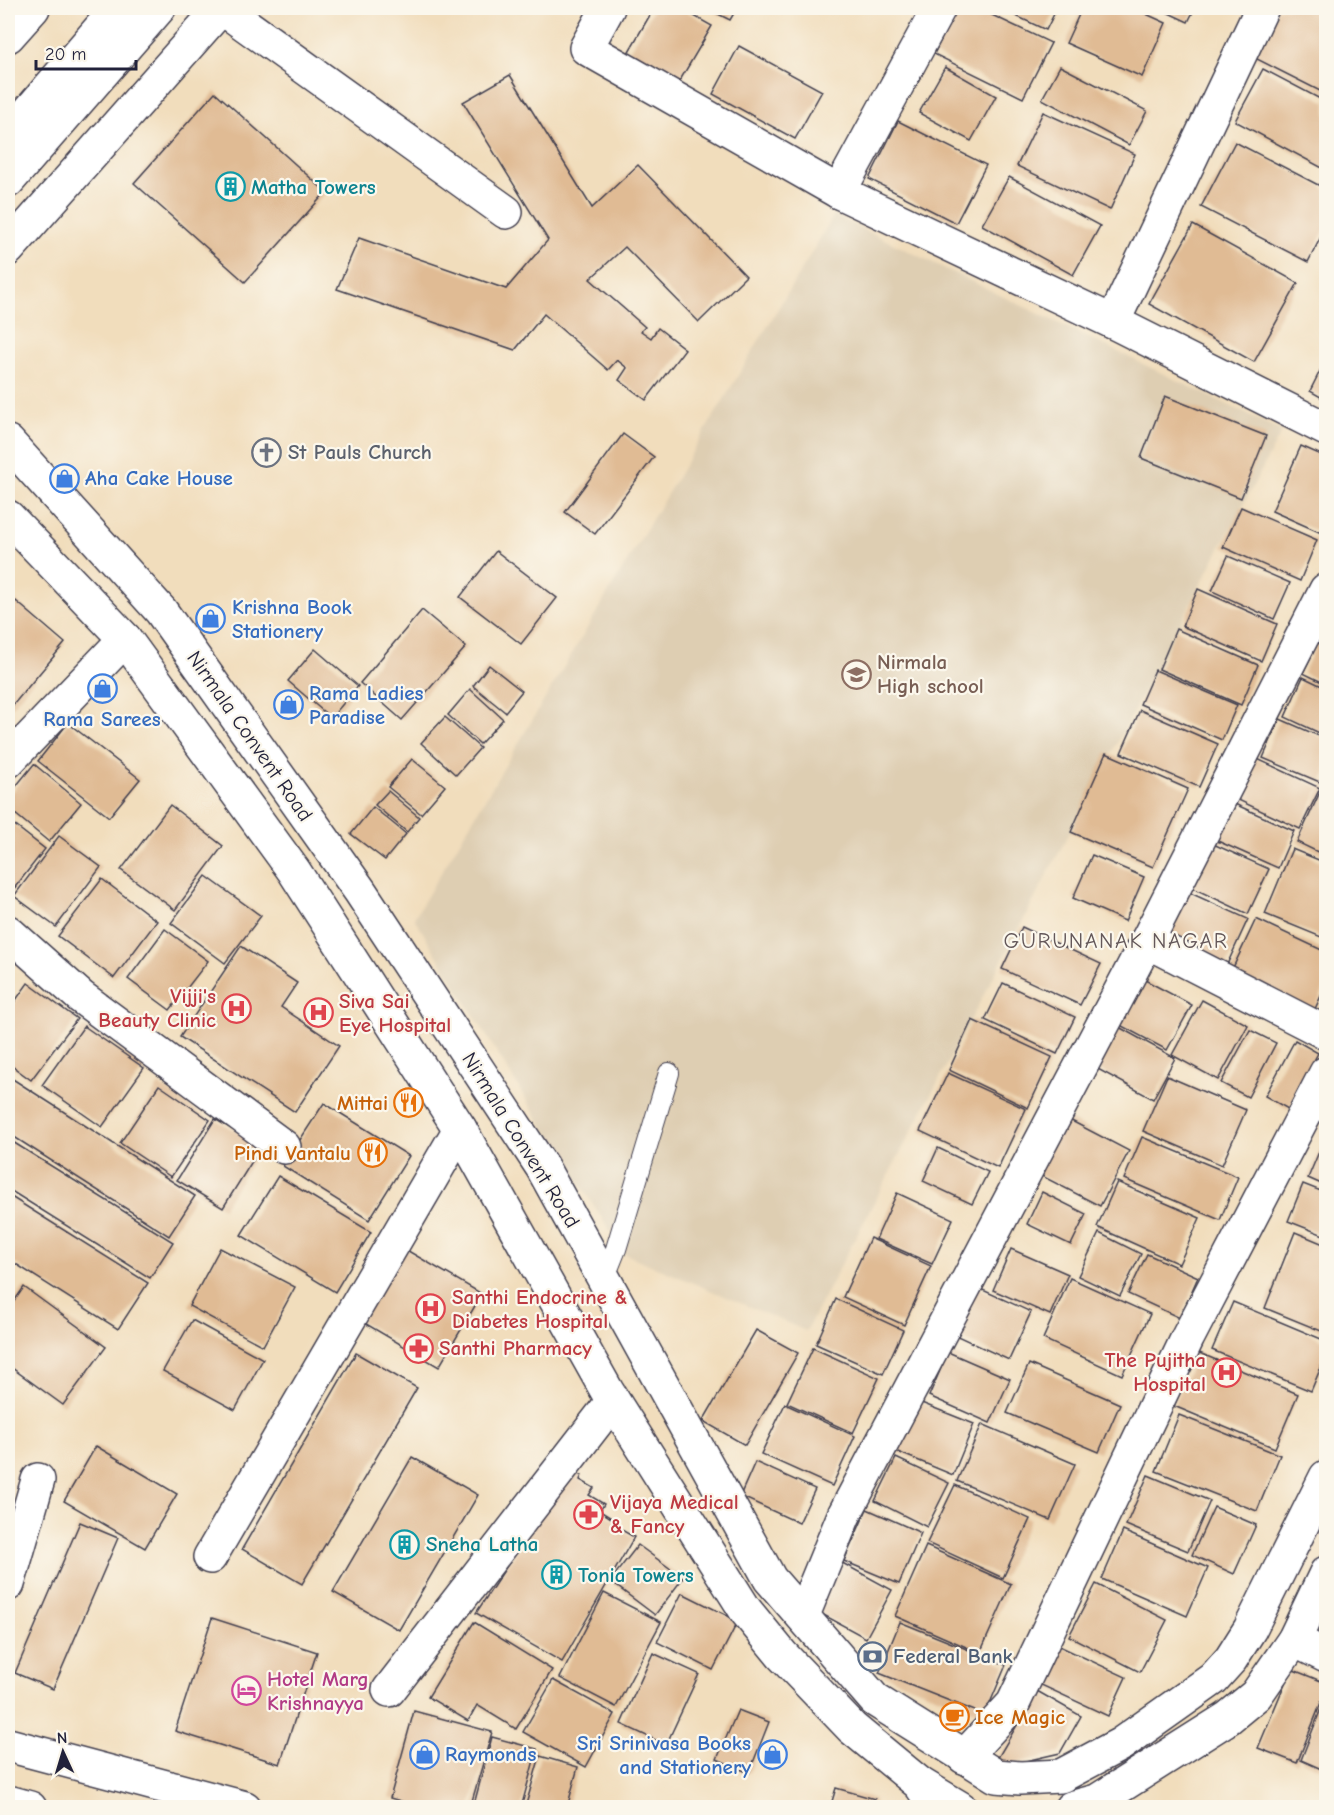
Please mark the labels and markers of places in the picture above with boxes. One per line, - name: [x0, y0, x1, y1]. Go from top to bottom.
- building icon: Matha Towers: [214, 171, 246, 203]
- place label: Matha Towers: [251, 175, 376, 199]
- church icon: St Pauls Church: [251, 436, 283, 468]
- place label: St Pauls Church: [288, 440, 432, 464]
- shop icon: Aha Cake House: [48, 462, 80, 494]
- place label: Aha Cake House: [85, 466, 233, 490]
- place label: Krishna Book Stationery: [232, 595, 352, 643]
- shop icon: Krishna Book Stationery: [195, 603, 227, 635]
- place label: Nirmala High school: [877, 650, 984, 698]
- school or university icon: Nirmala High school: [840, 658, 872, 690]
- shop icon: Rama Sarees: [86, 672, 118, 704]
- place label: Rama Ladies Paradise: [309, 681, 424, 729]
- shop icon: Rama Ladies Paradise: [272, 689, 304, 721]
- place label: Rama Sarees: [43, 707, 161, 731]
- place label: Vijji's Beauty Clinic: [98, 984, 216, 1032]
- place label: Siva Sai Eye Hospital: [339, 989, 451, 1037]
- hospital icon: Vijji's Beauty Clinic: [221, 992, 253, 1024]
- hospital icon: Siva Sai Eye Hospital: [302, 997, 334, 1029]
- restaurant icon: Mittai: [393, 1087, 425, 1119]
- place label: Mittai: [337, 1091, 388, 1115]
- restaurant icon: Pindi Vantalu: [356, 1137, 388, 1169]
- place label: Pindi Vantalu: [234, 1141, 351, 1165]
- place label: Santhi Endocrine & Diabetes Hospital: [452, 1285, 628, 1333]
- hospital icon: Santhi Endocrine & Diabetes Hospital: [415, 1293, 447, 1325]
- pharmacy icon: Santhi Pharmacy: [402, 1332, 434, 1364]
- place label: Santhi Pharmacy: [439, 1336, 592, 1360]
- place label: The Pujitha Hospital: [1104, 1348, 1206, 1396]
- hospital icon: The Pujitha Hospital: [1211, 1356, 1243, 1388]
- place label: Vijaya Medical & Fancy: [610, 1490, 739, 1538]
- pharmacy icon: Vijaya Medical & Fancy: [573, 1498, 605, 1530]
- building icon: Sneha Latha: [389, 1528, 421, 1560]
- place label: Sneha Latha: [426, 1532, 539, 1556]
- building icon: Tonia Towers: [541, 1559, 573, 1591]
- place label: Tonia Towers: [578, 1563, 694, 1587]
- bank icon: Federal Bank: [856, 1640, 888, 1672]
- place label: Federal Bank: [893, 1644, 1014, 1668]
- place label: Hotel Marg Krishnayya: [267, 1667, 369, 1715]
- hotel icon: Hotel Marg Krishnayya: [230, 1675, 262, 1707]
- cafe icon: Ice Magic: [938, 1701, 970, 1733]
- place label: Ice Magic: [975, 1705, 1065, 1729]
- place label: Sri Srinivasa Books and Stationery: [577, 1731, 751, 1779]
- shop icon: Raymonds: [408, 1738, 440, 1770]
- shop icon: Sri Srinivasa Books and Stationery: [756, 1739, 788, 1771]
- place label: Raymonds: [445, 1742, 536, 1766]

